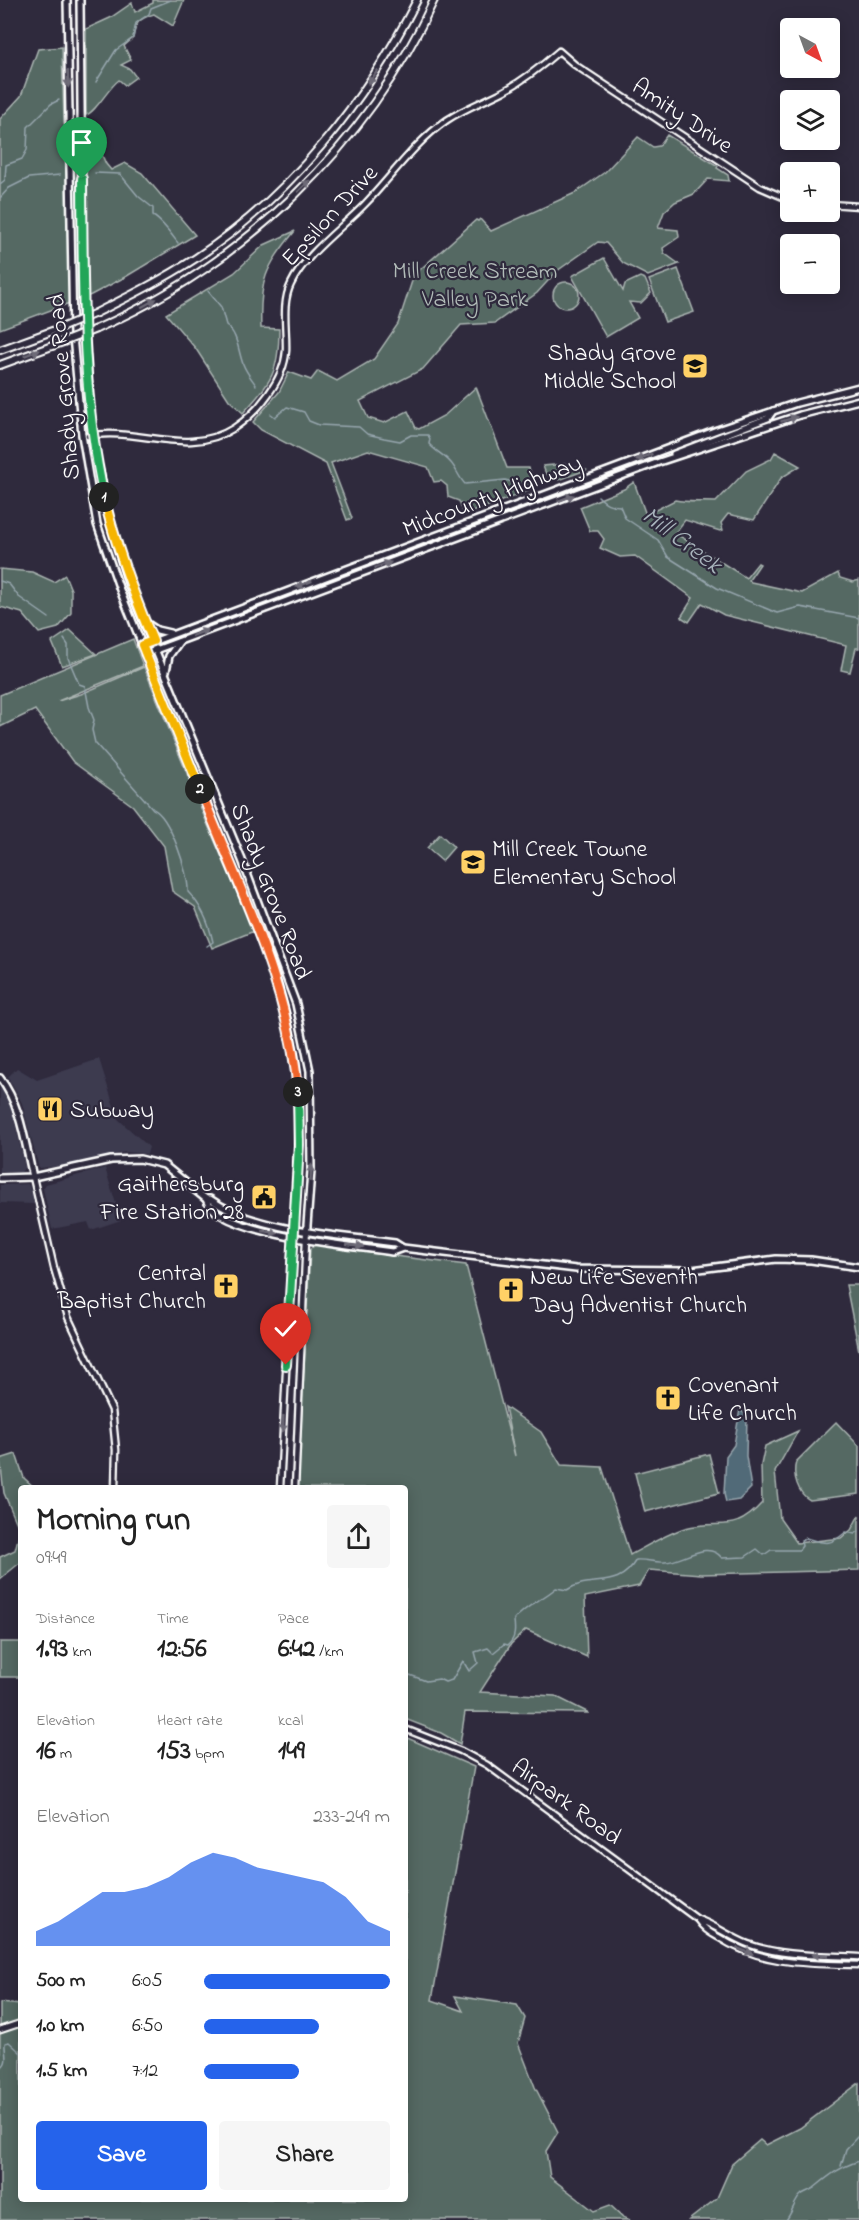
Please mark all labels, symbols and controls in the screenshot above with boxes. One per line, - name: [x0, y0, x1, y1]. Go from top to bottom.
- north arrow: [780, 18, 840, 78]
- map controls: [780, 18, 840, 294]
- one-way arrow: [63, 69, 73, 88]
- one-way arrow: [368, 69, 379, 85]
- street label: Amity Drive: [623, 70, 739, 165]
- button: layers: [780, 90, 840, 150]
- pin: [56, 117, 107, 179]
- icon: arrive: [65, 126, 98, 159]
- street label: Epsilon Drive: [274, 158, 388, 276]
- button: +: [780, 162, 840, 222]
- one-way arrow: [297, 179, 312, 193]
- button: −: [780, 234, 840, 294]
- park label: Mill Creek Stream Valley Park: [393, 255, 557, 319]
- street label: Shady Grove Road: [40, 292, 92, 481]
- one-way arrow: [141, 298, 158, 308]
- place label: Shady Grove Middle School: [544, 337, 676, 400]
- one-way arrow: [23, 348, 41, 358]
- school or university icon: Shady Grove Middle School: [680, 351, 710, 381]
- one-way arrow: [780, 414, 798, 423]
- street label: Midcounty Highway: [398, 447, 588, 549]
- one-way arrow: [635, 453, 653, 463]
- pin: 1: [89, 482, 119, 512]
- text: 1: [101, 485, 107, 509]
- one-way arrow: [557, 492, 575, 502]
- water label: Mill Creek: [633, 498, 731, 585]
- one-way arrow: [374, 560, 392, 570]
- one-way arrow: [294, 579, 312, 589]
- one-way arrow: [191, 628, 209, 638]
- pin: 2: [185, 774, 215, 804]
- text: 2: [196, 777, 204, 801]
- street label: Shady Grove Road: [219, 799, 320, 986]
- place label: Mill Creek Towne Elementary School: [492, 833, 676, 897]
- school or university icon: Mill Creek Towne Elementary School: [458, 847, 488, 877]
- pin: 3: [283, 1077, 313, 1107]
- text: 3: [295, 1080, 301, 1104]
- restaurant icon: Subway: [35, 1094, 65, 1124]
- place label: Subway: [70, 1094, 154, 1130]
- one-way arrow: [307, 1163, 316, 1182]
- place label: Gaithersburg Fire Station 28: [99, 1168, 244, 1231]
- public building icon: Gaithersburg Fire Station 28: [249, 1182, 279, 1212]
- one-way arrow: [260, 1228, 279, 1237]
- one-way arrow: [346, 1242, 365, 1251]
- place label: Central Baptist Church: [56, 1257, 206, 1320]
- place label: New Life Seventh Day Adventist Church: [529, 1261, 747, 1325]
- church icon: Central Baptist Church: [211, 1271, 241, 1301]
- church icon: New Life Seventh Day Adventist Church: [496, 1275, 526, 1305]
- pin: [260, 1303, 311, 1365]
- icon: check: [269, 1312, 302, 1345]
- place label: Covenant Life Church: [688, 1369, 797, 1432]
- church icon: Covenant Life Church: [653, 1383, 683, 1413]
- one-way arrow: [279, 1414, 288, 1433]
- text: Morning run: [36, 1497, 190, 1545]
- button: share: [327, 1505, 390, 1568]
- text: 09:49: [36, 1544, 67, 1573]
- text: Distance: [36, 1607, 95, 1631]
- text: Time: [157, 1607, 189, 1631]
- text: Pace: [278, 1607, 309, 1631]
- text: 1.93: [36, 1631, 68, 1669]
- text: 12:56: [157, 1631, 207, 1669]
- text: 6:42: [278, 1631, 315, 1669]
- text: km: [68, 1640, 92, 1664]
- text: /km: [315, 1640, 344, 1664]
- text: Elevation: [36, 1709, 95, 1733]
- text: Heart rate: [157, 1709, 223, 1733]
- text: kcal: [278, 1709, 303, 1733]
- text: 16: [36, 1733, 56, 1771]
- text: 153: [157, 1733, 191, 1771]
- text: 149: [278, 1733, 305, 1771]
- text: m: [56, 1742, 72, 1766]
- text: bpm: [191, 1742, 224, 1766]
- street label: Airpark Road: [503, 1751, 628, 1855]
- text: Elevation: [36, 1803, 110, 1832]
- text: 233–249 m: [313, 1803, 390, 1832]
- one-way arrow: [736, 1946, 754, 1956]
- one-way arrow: [811, 1950, 830, 1960]
- text: 500 m: [36, 1967, 85, 1996]
- text: 6:05: [132, 1967, 163, 1996]
- text: 1.0 km: [36, 2012, 84, 2041]
- text: 6:50: [132, 2012, 163, 2041]
- text: 1.5 km: [36, 2057, 87, 2086]
- text: 7:12: [132, 2057, 158, 2086]
- button: Save: [36, 2121, 207, 2190]
- button: Share: [219, 2121, 390, 2190]

